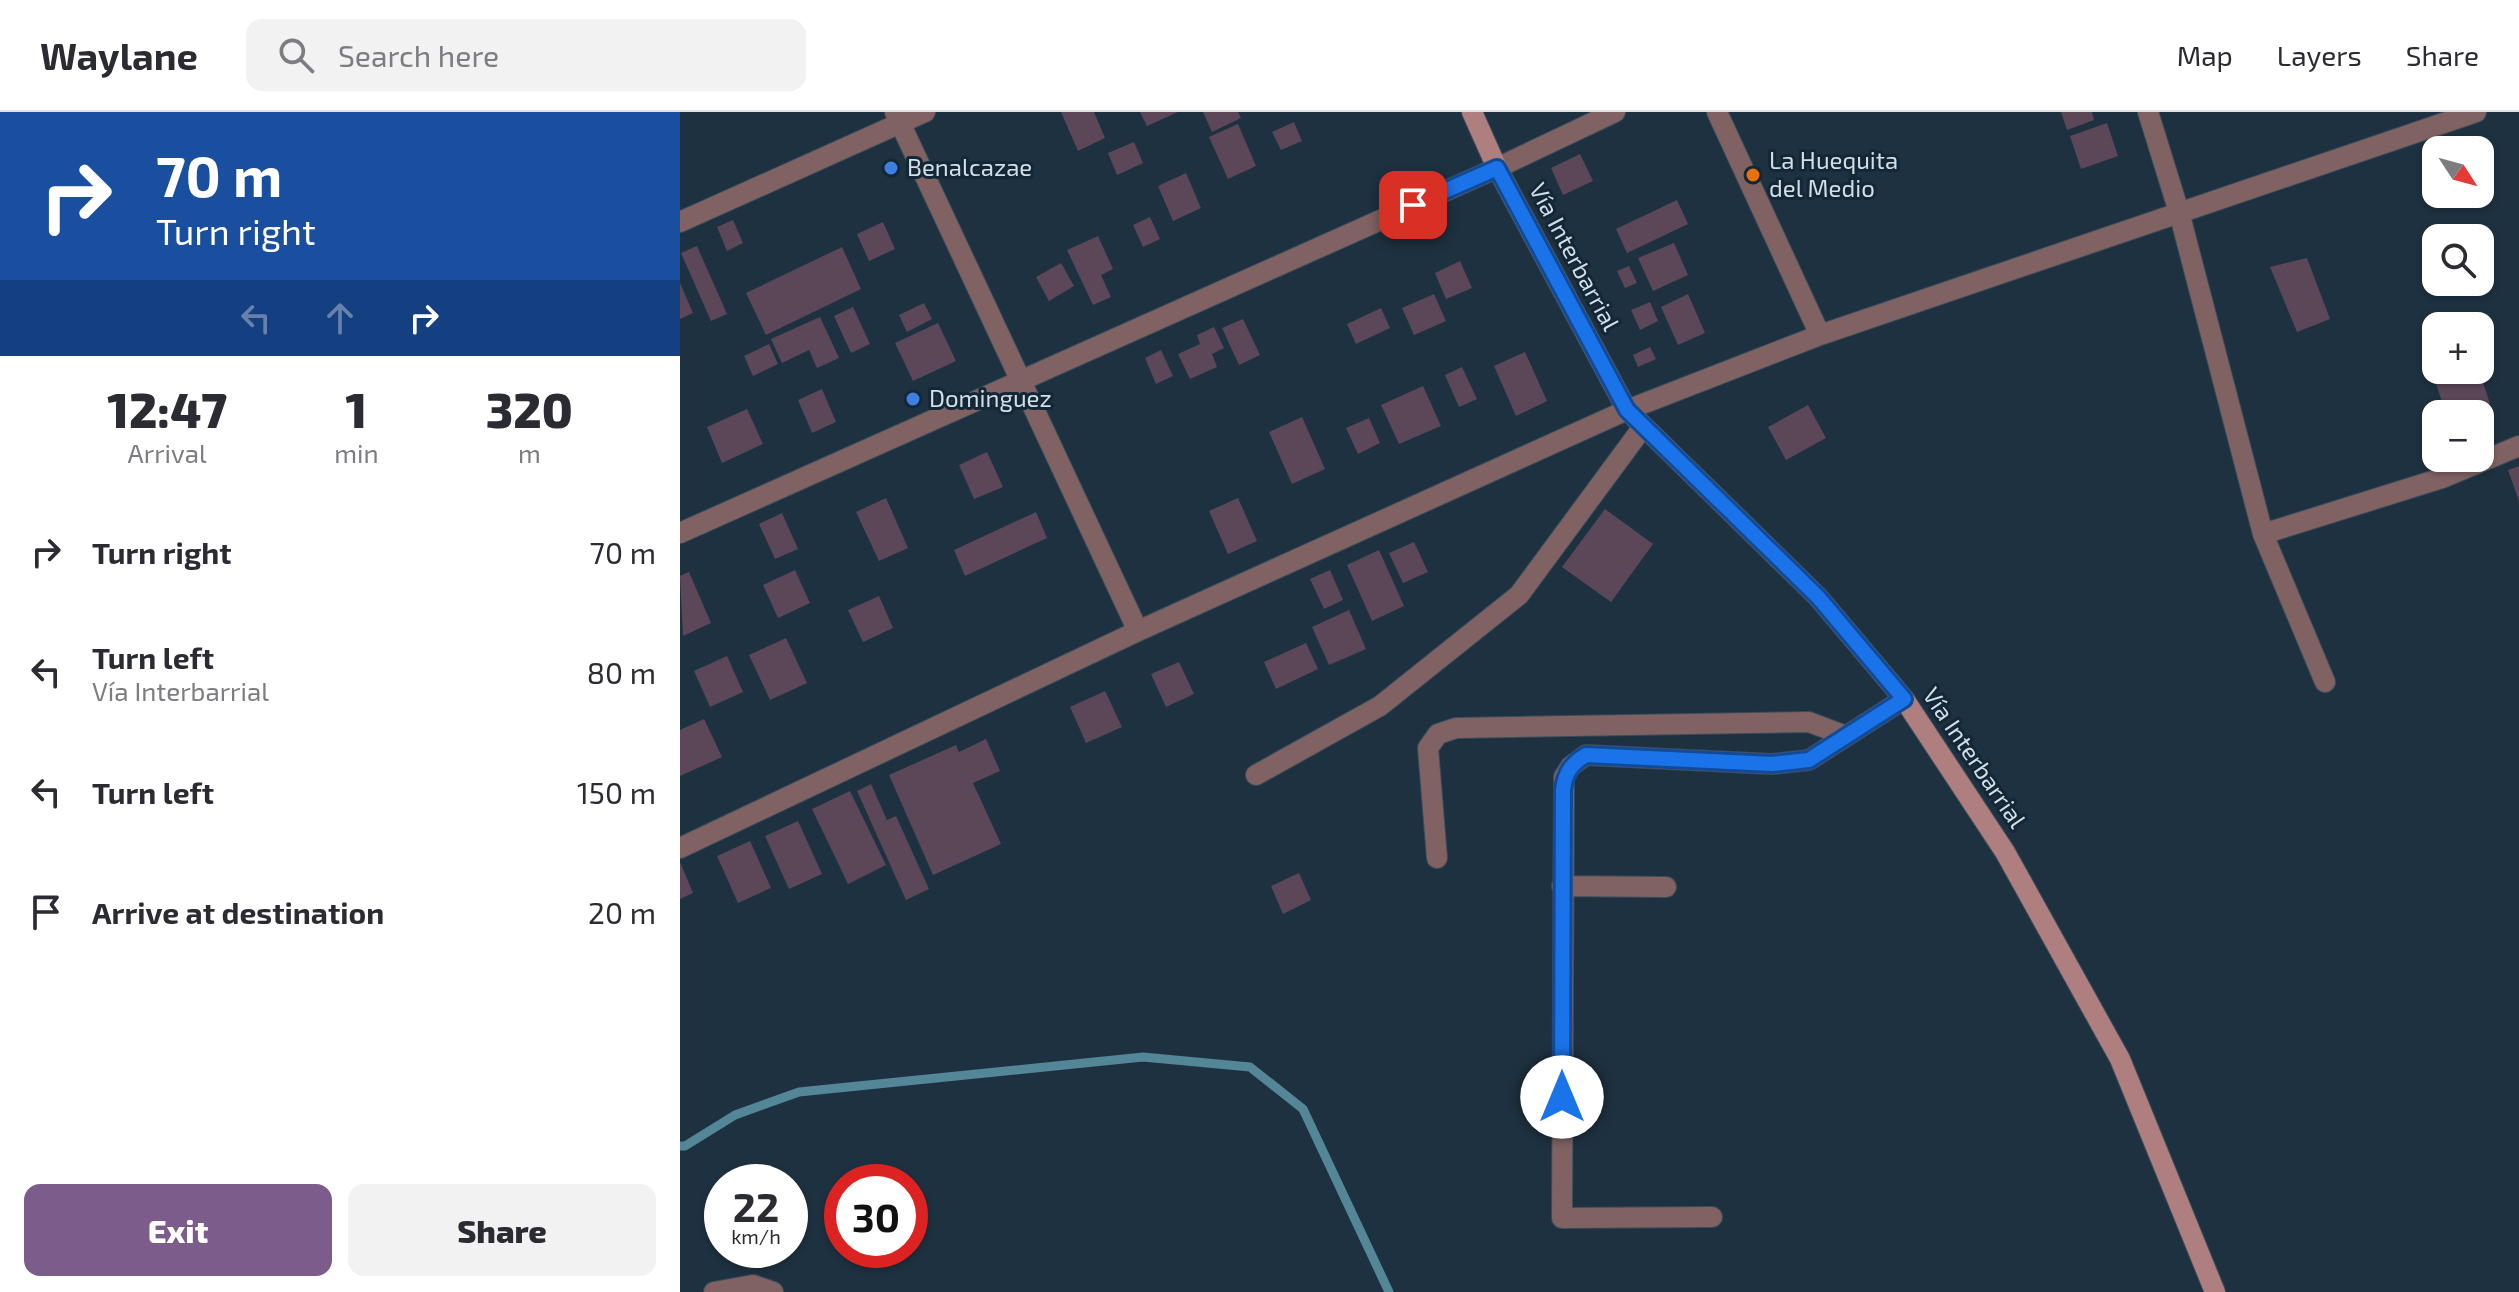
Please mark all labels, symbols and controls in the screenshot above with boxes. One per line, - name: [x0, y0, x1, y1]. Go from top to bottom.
- search box: [246, 19, 806, 91]
- text: Waylane: [40, 32, 198, 78]
- icon: search: [274, 33, 318, 77]
- text: Search here: [338, 37, 499, 73]
- text: Map: [2177, 38, 2233, 72]
- text: Layers: [2277, 38, 2362, 72]
- text: Share: [2406, 38, 2479, 72]
- north arrow: [2422, 136, 2494, 208]
- map controls: [2422, 136, 2494, 472]
- text: 70 m: [156, 141, 282, 208]
- icon: right: [24, 144, 128, 248]
- place label: La Huequita del Medio: [1769, 145, 1898, 202]
- place label: Benalcazae: [907, 152, 1032, 181]
- marker: Benalcazae: [882, 159, 900, 177]
- marker: La Huequita del Medio: [1744, 166, 1762, 184]
- pin: [1379, 171, 1447, 239]
- street label: Vía Interbarrial: [1524, 177, 1626, 335]
- icon: arrive: [1391, 183, 1435, 227]
- text: Turn right: [156, 209, 316, 252]
- button: search: [2422, 224, 2494, 296]
- icon: left: [234, 296, 278, 340]
- icon: ahead: [318, 296, 362, 340]
- icon: right: [402, 296, 446, 340]
- button: +: [2422, 312, 2494, 384]
- text: 12:47: [107, 380, 227, 438]
- text: 1: [346, 380, 367, 438]
- text: 320: [486, 380, 573, 438]
- place label: Dominguez: [929, 383, 1052, 412]
- marker: Dominguez: [904, 390, 922, 408]
- button: −: [2422, 400, 2494, 472]
- text: Arrival: [128, 437, 207, 468]
- text: min: [334, 437, 379, 468]
- text: m: [518, 437, 541, 468]
- icon: right: [24, 530, 68, 574]
- text: Turn right: [92, 534, 232, 570]
- text: 70 m: [590, 534, 656, 570]
- text: Turn left: [92, 639, 214, 675]
- icon: left: [24, 650, 68, 694]
- text: 80 m: [587, 654, 656, 690]
- text: Vía Interbarrial: [92, 675, 269, 706]
- street label: Vía Interbarrial: [1918, 681, 2033, 833]
- icon: left: [24, 770, 68, 814]
- text: Turn left: [92, 774, 214, 810]
- text: 150 m: [577, 774, 656, 810]
- icon: arrive: [24, 890, 68, 934]
- text: Arrive at destination: [92, 894, 384, 930]
- text: 20 m: [588, 894, 656, 930]
- position arrow: [1520, 1055, 1604, 1139]
- speed limit sign: 30: [824, 1164, 928, 1268]
- text: 22: [733, 1182, 779, 1230]
- button: Exit: [24, 1184, 332, 1276]
- button: Share: [348, 1184, 656, 1276]
- text: km/h: [731, 1224, 781, 1248]

